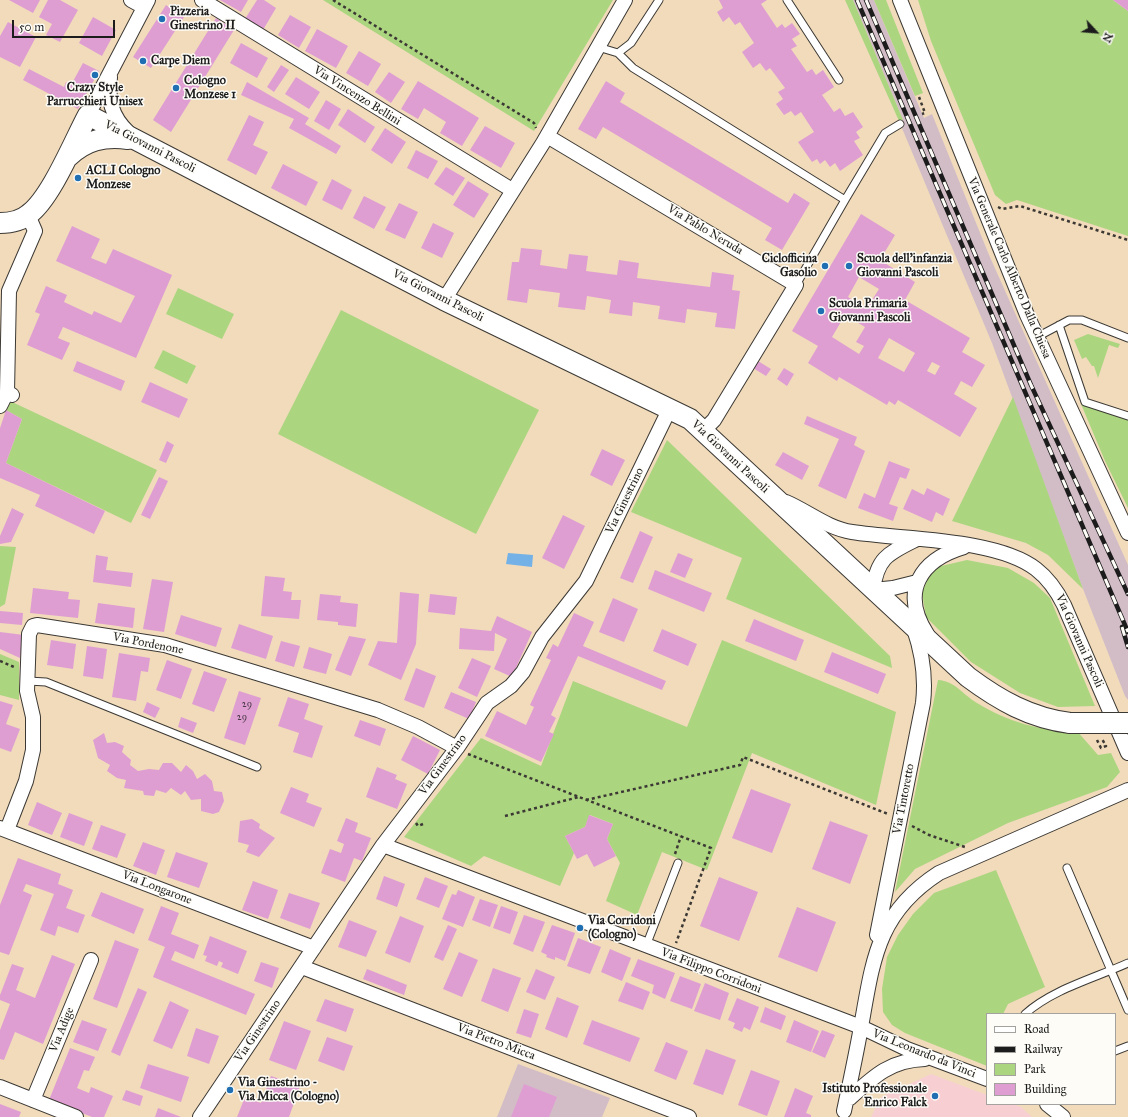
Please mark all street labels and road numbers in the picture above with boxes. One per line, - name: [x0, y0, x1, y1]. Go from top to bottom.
- street label: Via Vincenzo Bellini: [310, 63, 404, 129]
- street label: Via Giovanni Pascoli: [102, 118, 198, 176]
- street label: Via Generale Carlo Alberto Dalla Chiesa: [964, 175, 1054, 361]
- street label: Via Pablo Neruda: [665, 202, 745, 258]
- street label: Via Giovanni Pascoli: [390, 267, 486, 325]
- street label: Via Giovanni Pascoli: [688, 417, 772, 497]
- street label: Via Ginestrino: [603, 466, 647, 536]
- street label: Via Giovanni Pascoli: [1052, 592, 1106, 690]
- street label: Via Pordenone: [112, 630, 184, 658]
- street label: Via Ginestrino: [416, 732, 470, 798]
- street label: Via Tintoretto: [890, 762, 918, 836]
- street label: Via Longarone: [120, 868, 194, 908]
- street label: Via Filippo Corridoni: [659, 945, 763, 997]
- street label: Via Ginestrino: [232, 997, 284, 1065]
- street label: Via Adige: [46, 1005, 78, 1055]
- street label: Via Pietro Micca: [455, 1020, 537, 1064]
- street label: Via Leonardo da Vinci: [870, 1027, 978, 1081]

